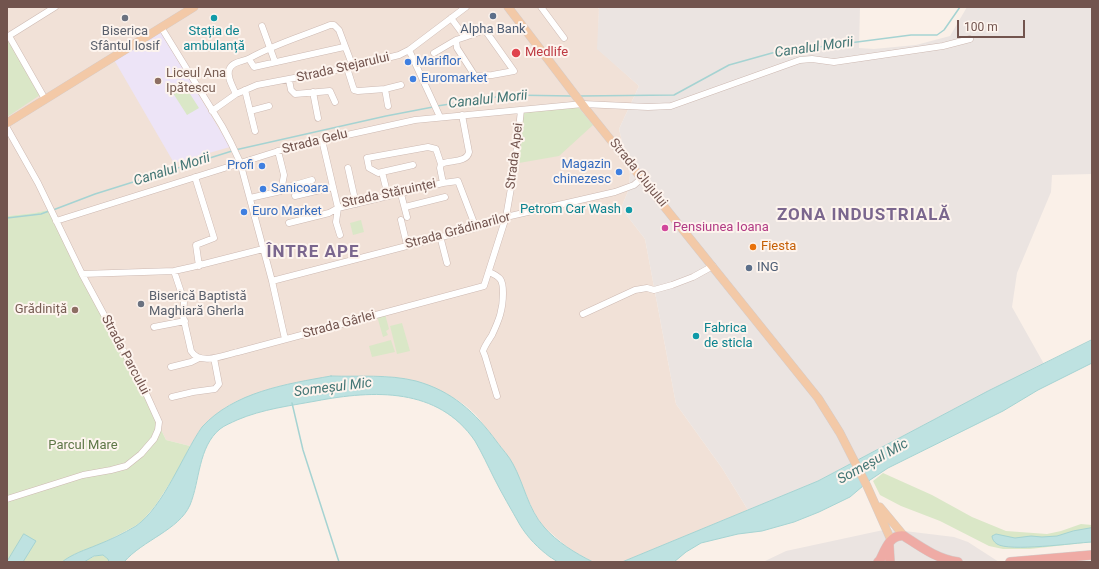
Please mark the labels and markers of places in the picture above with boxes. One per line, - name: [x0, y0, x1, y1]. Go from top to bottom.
- marker: Alpha Bank: [488, 11, 498, 21]
- marker: Biserica Sfântul Iosif: [120, 13, 130, 23]
- marker: Stația de ambulanță: [209, 13, 219, 23]
- place label: Alpha Bank: [460, 22, 526, 38]
- place label: Biserica Sfântul Iosif: [90, 24, 160, 55]
- place label: Stația de ambulanță: [183, 24, 245, 55]
- place label: Medlife: [525, 45, 568, 61]
- marker: Medlife: [510, 47, 522, 59]
- place label: Mariflor: [416, 54, 461, 70]
- marker: Mariflor: [403, 57, 413, 67]
- place label: Liceul Ana Ipătescu: [166, 66, 226, 97]
- place label: Euromarket: [421, 71, 488, 87]
- marker: Euromarket: [408, 74, 418, 84]
- marker: Liceul Ana Ipătescu: [153, 76, 163, 86]
- place label: Magazin chinezesc: [553, 157, 611, 188]
- place label: Profi: [227, 158, 254, 174]
- marker: Profi: [257, 161, 267, 171]
- marker: Magazin chinezesc: [614, 167, 624, 177]
- place label: Sanicoara: [271, 181, 329, 197]
- marker: Sanicoara: [258, 184, 268, 194]
- place label: Petrom Car Wash: [520, 202, 621, 218]
- place label: Euro Market: [252, 204, 322, 220]
- marker: Petrom Car Wash: [624, 205, 634, 215]
- marker: Euro Market: [239, 207, 249, 217]
- place label: Pensiunea Ioana: [673, 220, 769, 236]
- marker: Pensiunea Ioana: [660, 223, 670, 233]
- place label: Fiesta: [761, 239, 796, 255]
- marker: Fiesta: [748, 242, 758, 252]
- place label: ING: [757, 260, 779, 276]
- marker: ING: [744, 263, 754, 273]
- place label: Biserică Baptistă Maghiară Gherla: [149, 289, 246, 320]
- marker: Biserică Baptistă Maghiară Gherla: [136, 299, 146, 309]
- place label: Grădiniță: [15, 302, 67, 318]
- marker: Grădiniță: [70, 305, 80, 315]
- place label: Fabrica de sticla: [704, 321, 753, 352]
- marker: Fabrica de sticla: [691, 331, 701, 341]

